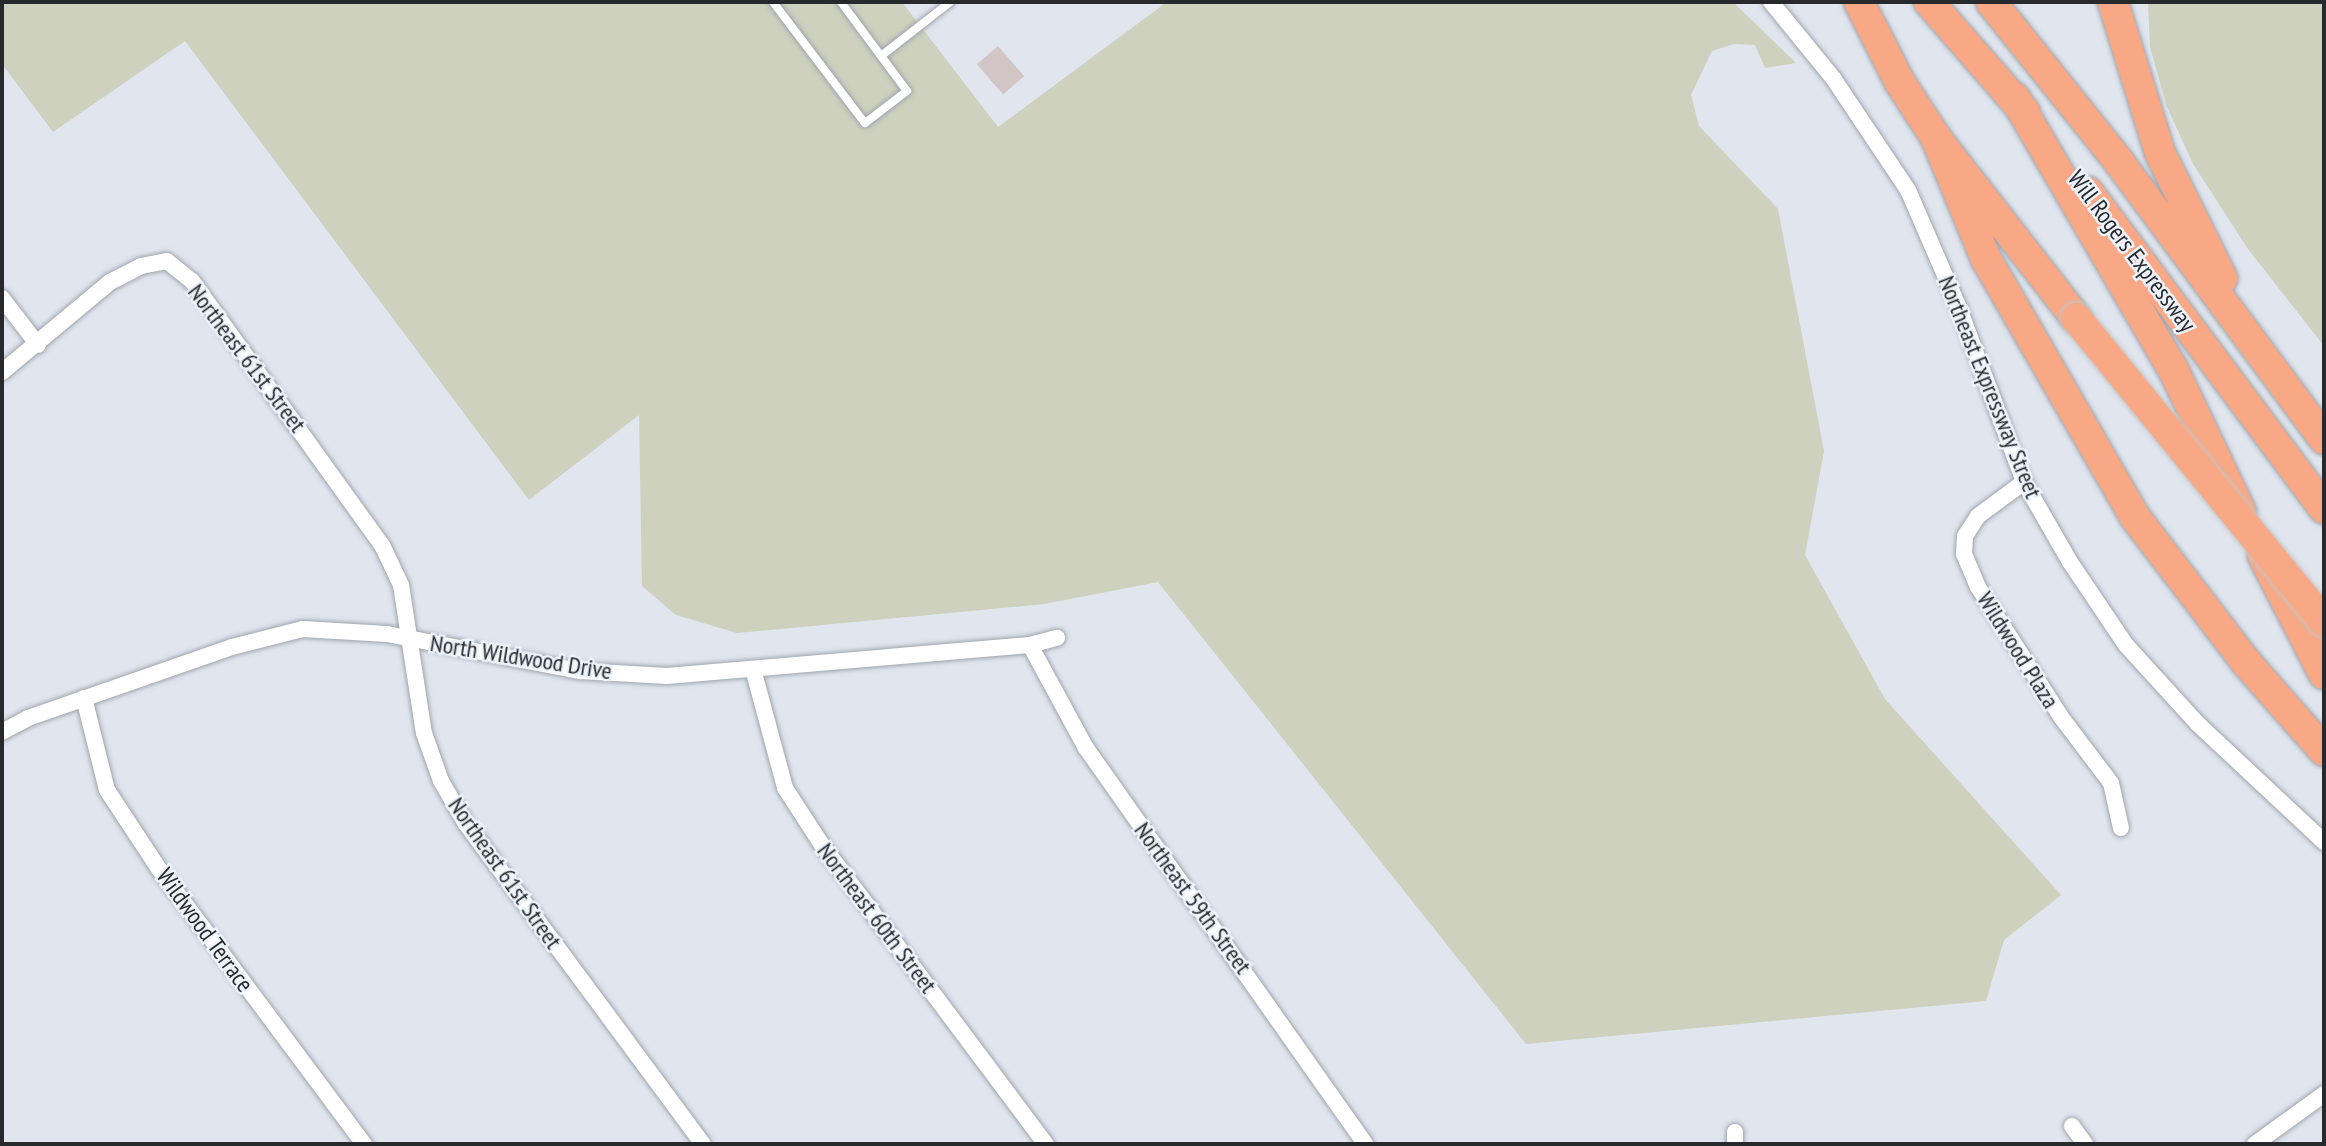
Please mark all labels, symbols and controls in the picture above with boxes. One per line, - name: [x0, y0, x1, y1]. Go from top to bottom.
- street label: Will Rogers Expressway: [2062, 165, 2202, 337]
- street label: Northeast Expressway Street: [1932, 271, 2048, 503]
- street label: Northeast 61st Street: [182, 278, 312, 438]
- street label: Wildwood Plaza: [1971, 587, 2065, 713]
- street label: North Wildwood Drive: [428, 628, 614, 686]
- street label: Northeast 61st Street: [442, 792, 568, 954]
- street label: Northeast 59th Street: [1128, 817, 1258, 979]
- street label: Northeast 60th Street: [811, 837, 943, 999]
- street label: Wildwood Terrace: [150, 862, 260, 998]

